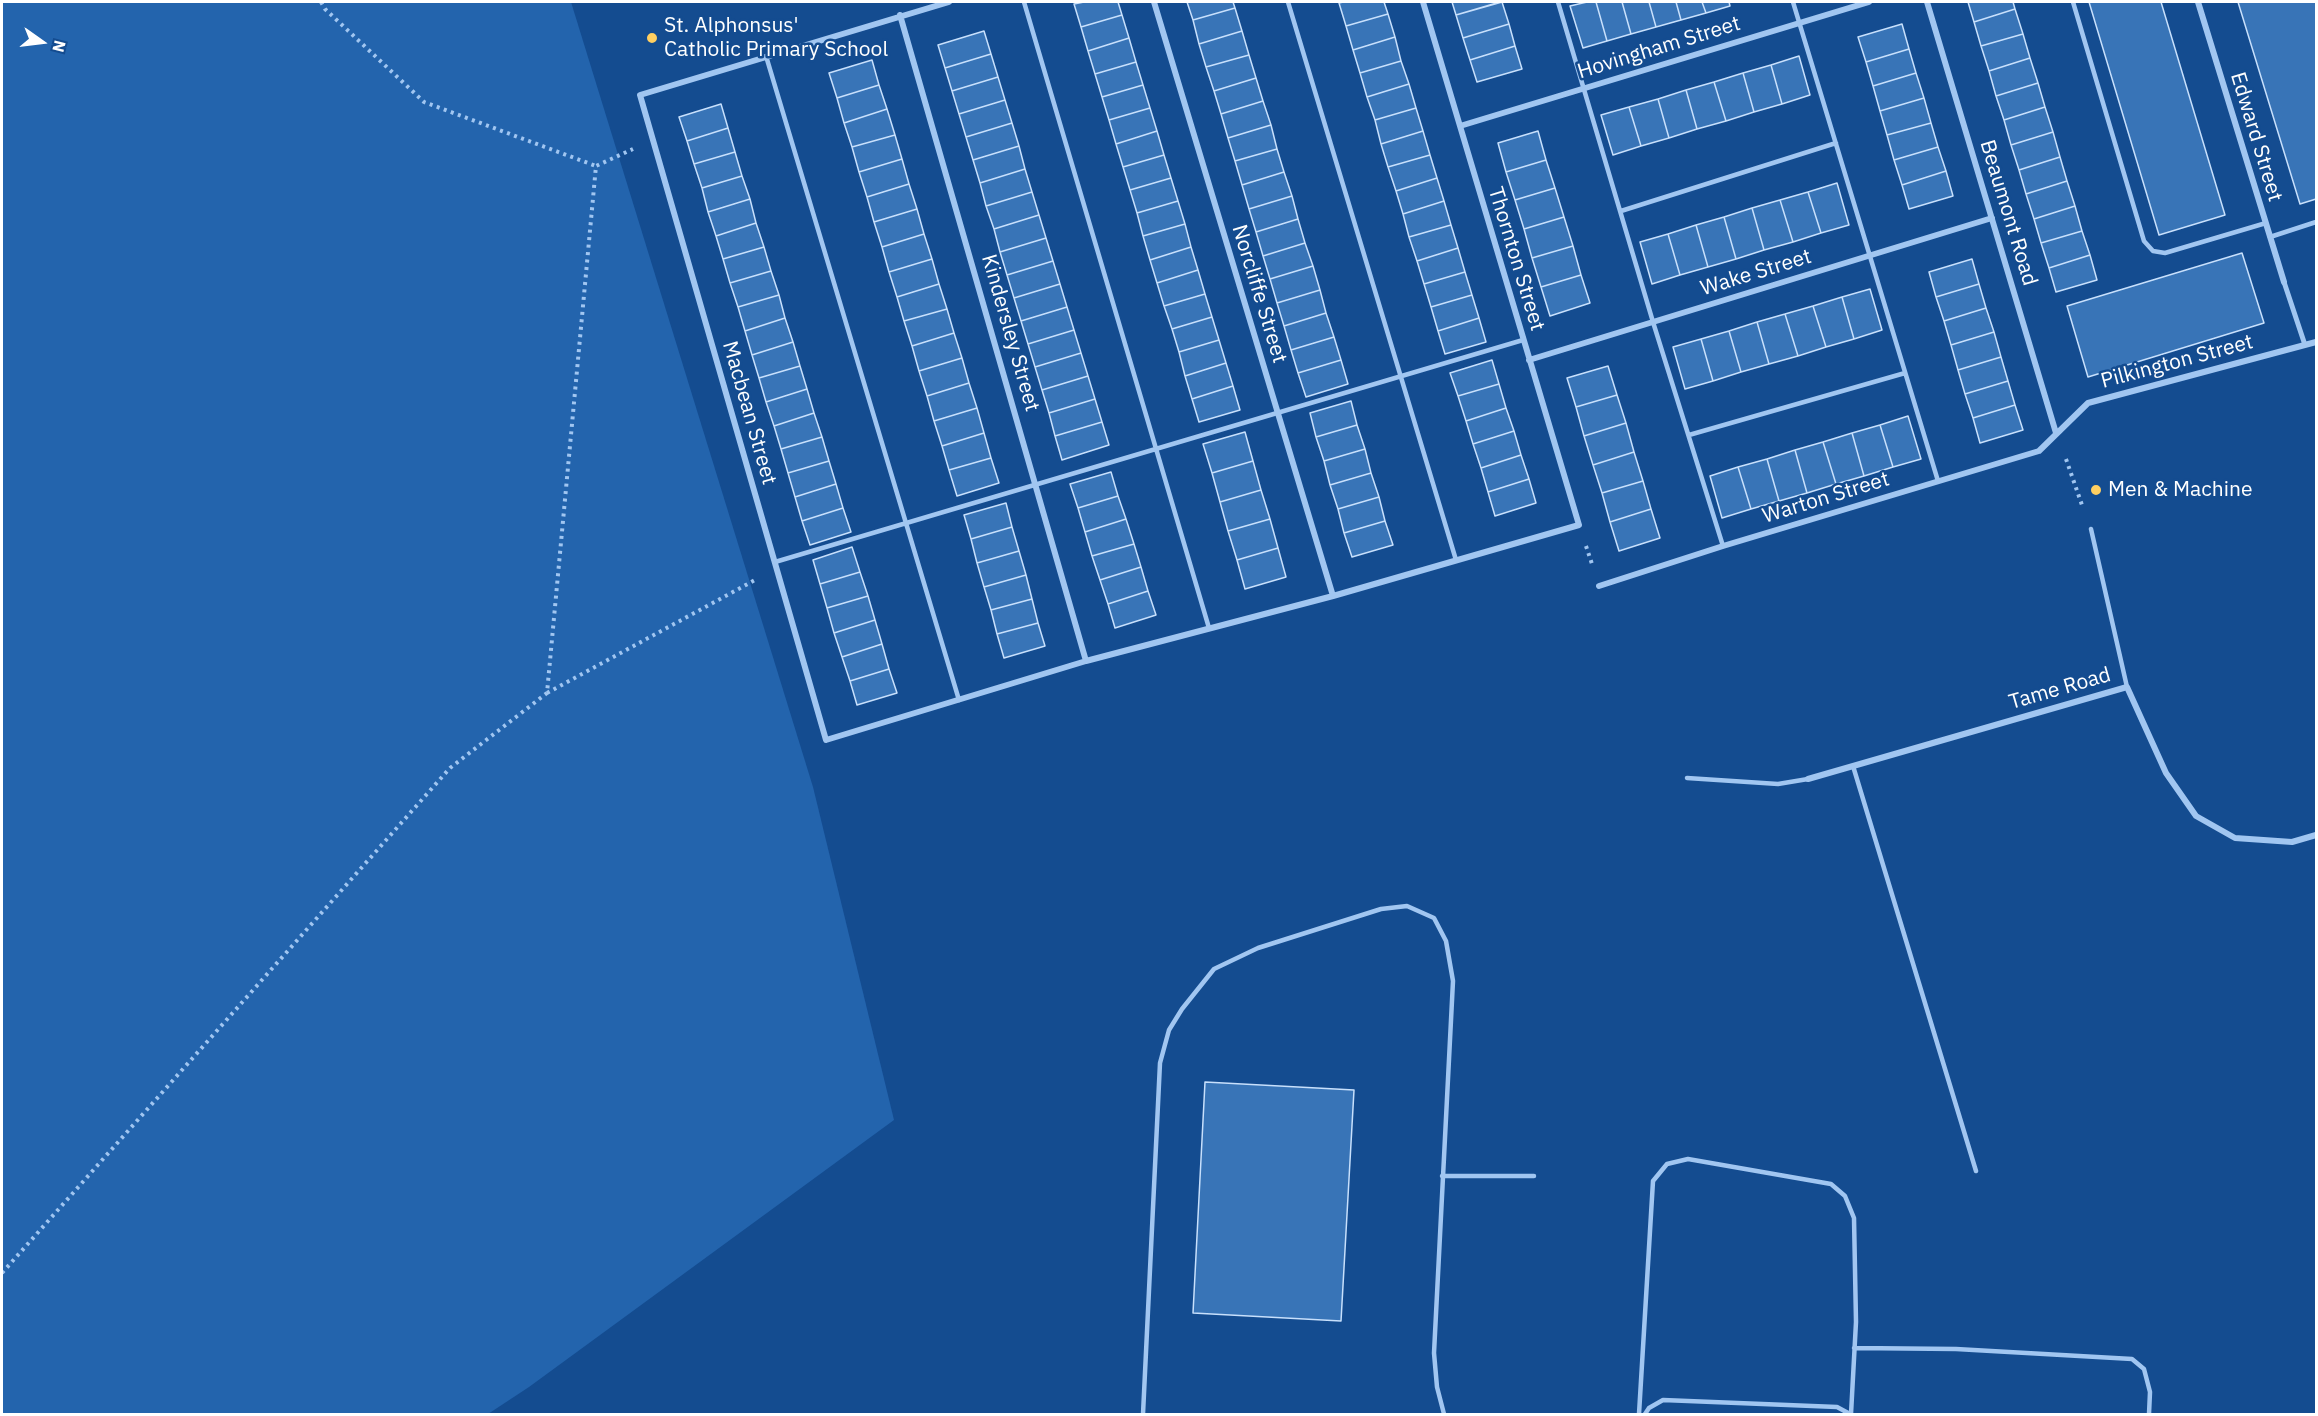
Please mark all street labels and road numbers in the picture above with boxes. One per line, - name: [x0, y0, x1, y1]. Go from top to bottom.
- street label: Hovingham Street: [1574, 11, 1744, 85]
- street label: Edward Street: [2224, 69, 2288, 205]
- street label: Beaumont Road: [1974, 137, 2042, 289]
- street label: Thornton Street: [1482, 184, 1550, 334]
- street label: Norcliffe Street: [1226, 222, 1292, 366]
- street label: Wake Street: [1698, 244, 1814, 302]
- street label: Kindersley Street: [976, 252, 1044, 414]
- street label: Pilkington Street: [2098, 330, 2256, 394]
- street label: Macbean Street: [716, 338, 782, 488]
- street label: Warton Street: [1760, 467, 1892, 529]
- street label: Tame Road: [2006, 662, 2114, 716]

